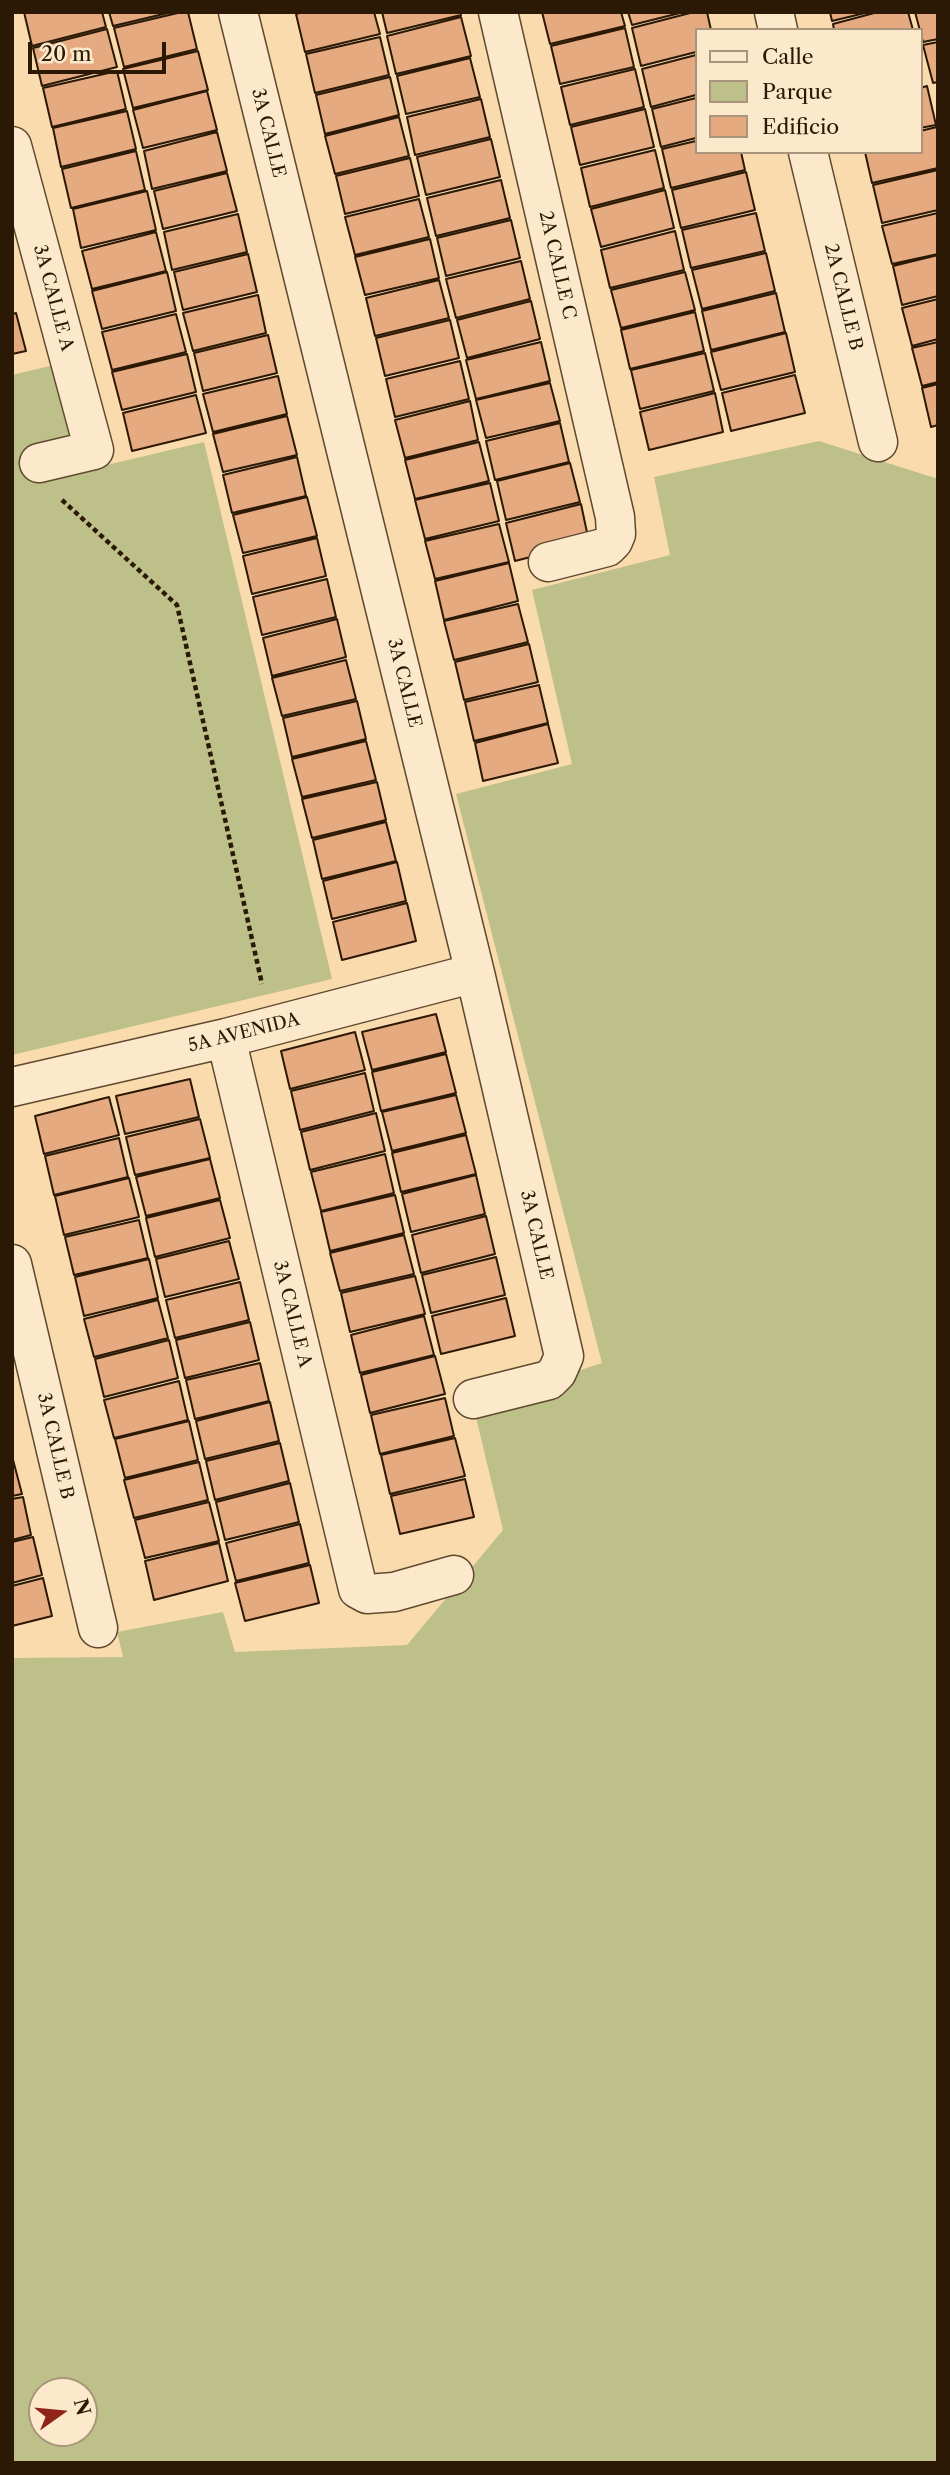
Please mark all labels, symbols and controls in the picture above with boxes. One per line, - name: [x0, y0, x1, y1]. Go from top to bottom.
- scale bar: [32, 28, 170, 72]
- legend: [694, 28, 922, 154]
- text: 20 m: [41, 41, 92, 66]
- text: Calle: [762, 44, 814, 69]
- text: Parque: [762, 79, 833, 104]
- street label: 3A CALLE: [246, 86, 290, 180]
- text: Edificio: [762, 114, 839, 139]
- street label: 2A CALLE C: [534, 209, 580, 321]
- street label: 2A CALLE B: [819, 241, 867, 353]
- street label: 3A CALLE A: [28, 242, 78, 354]
- street label: 3A CALLE: [382, 636, 426, 730]
- street label: 5A AVENIDA: [186, 1009, 302, 1057]
- street label: 3A CALLE: [515, 1188, 557, 1282]
- street label: 3A CALLE A: [268, 1258, 316, 1370]
- street label: 3A CALLE B: [32, 1391, 78, 1501]
- north arrow: [28, 2377, 98, 2447]
- text: N: [69, 2396, 95, 2418]

